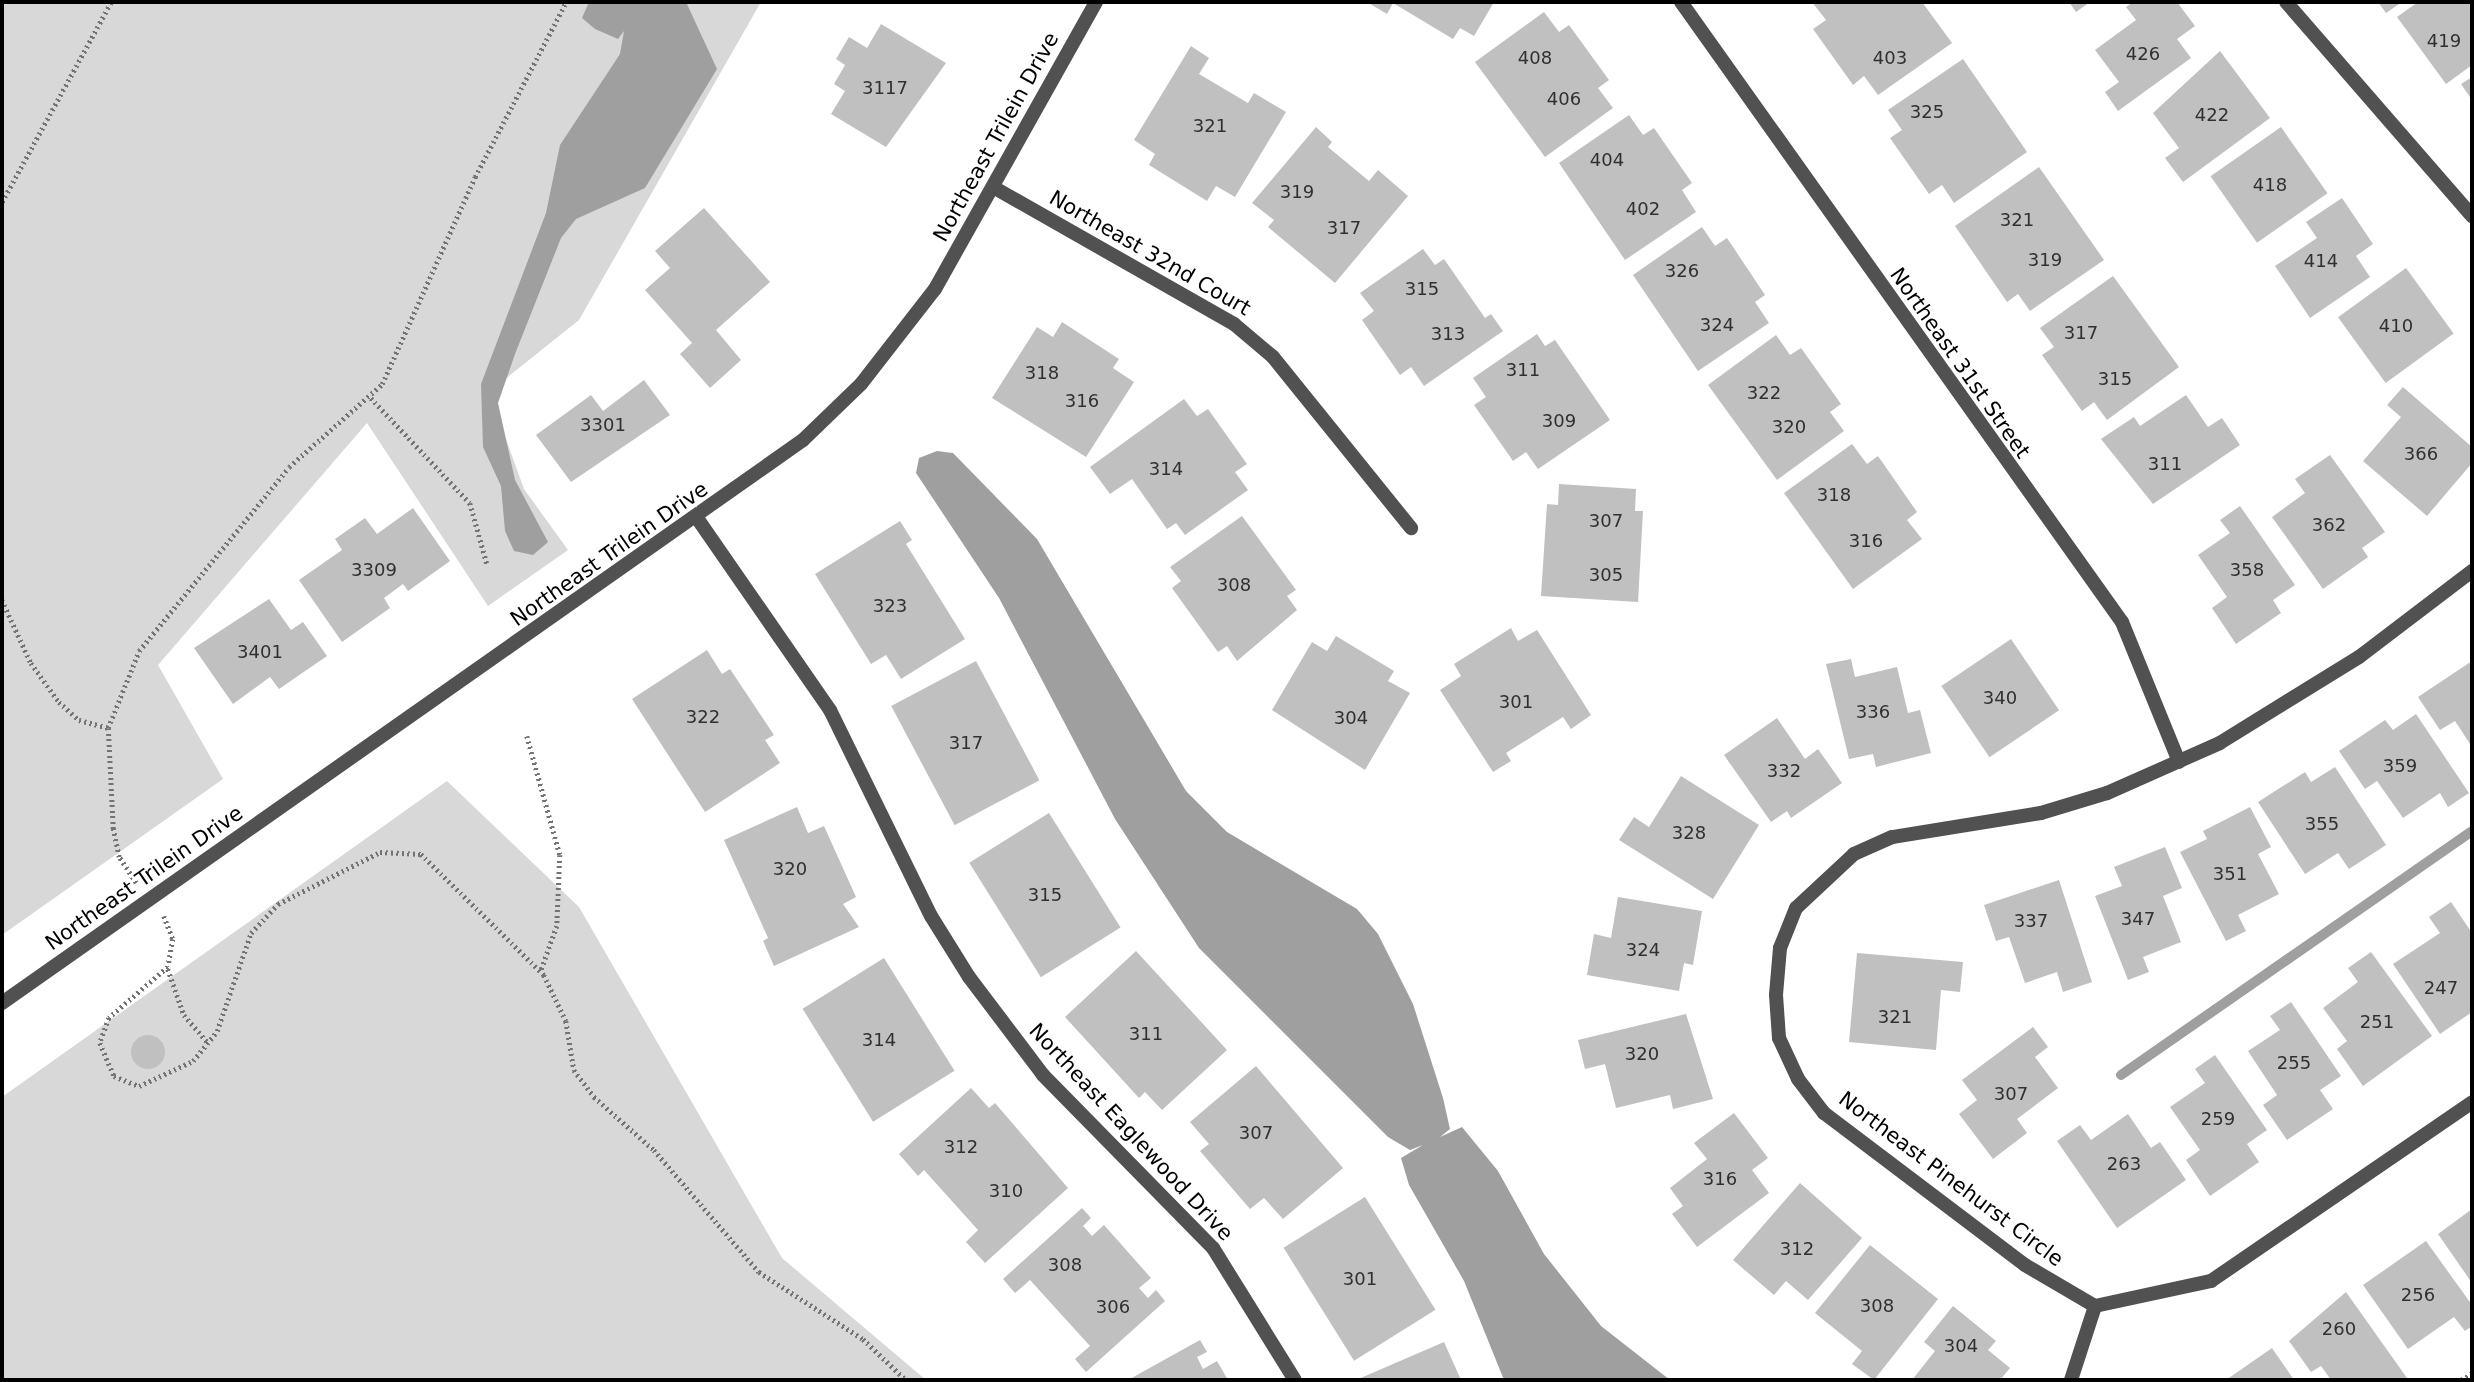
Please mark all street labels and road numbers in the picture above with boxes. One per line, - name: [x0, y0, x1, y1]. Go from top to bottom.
- street label: Northeast Trilein Drive: [928, 28, 1064, 246]
- street label: Northeast 32nd Court: [1045, 185, 1255, 321]
- street label: Northeast 31st Street: [1885, 263, 2035, 463]
- street label: Northeast Trilein Drive: [505, 476, 713, 632]
- street label: Northeast Trilein Drive: [40, 800, 248, 956]
- street label: Northeast Eaglewood Drive: [1024, 1018, 1238, 1246]
- street label: Northeast Pinehurst Circle: [1834, 1086, 2068, 1272]

